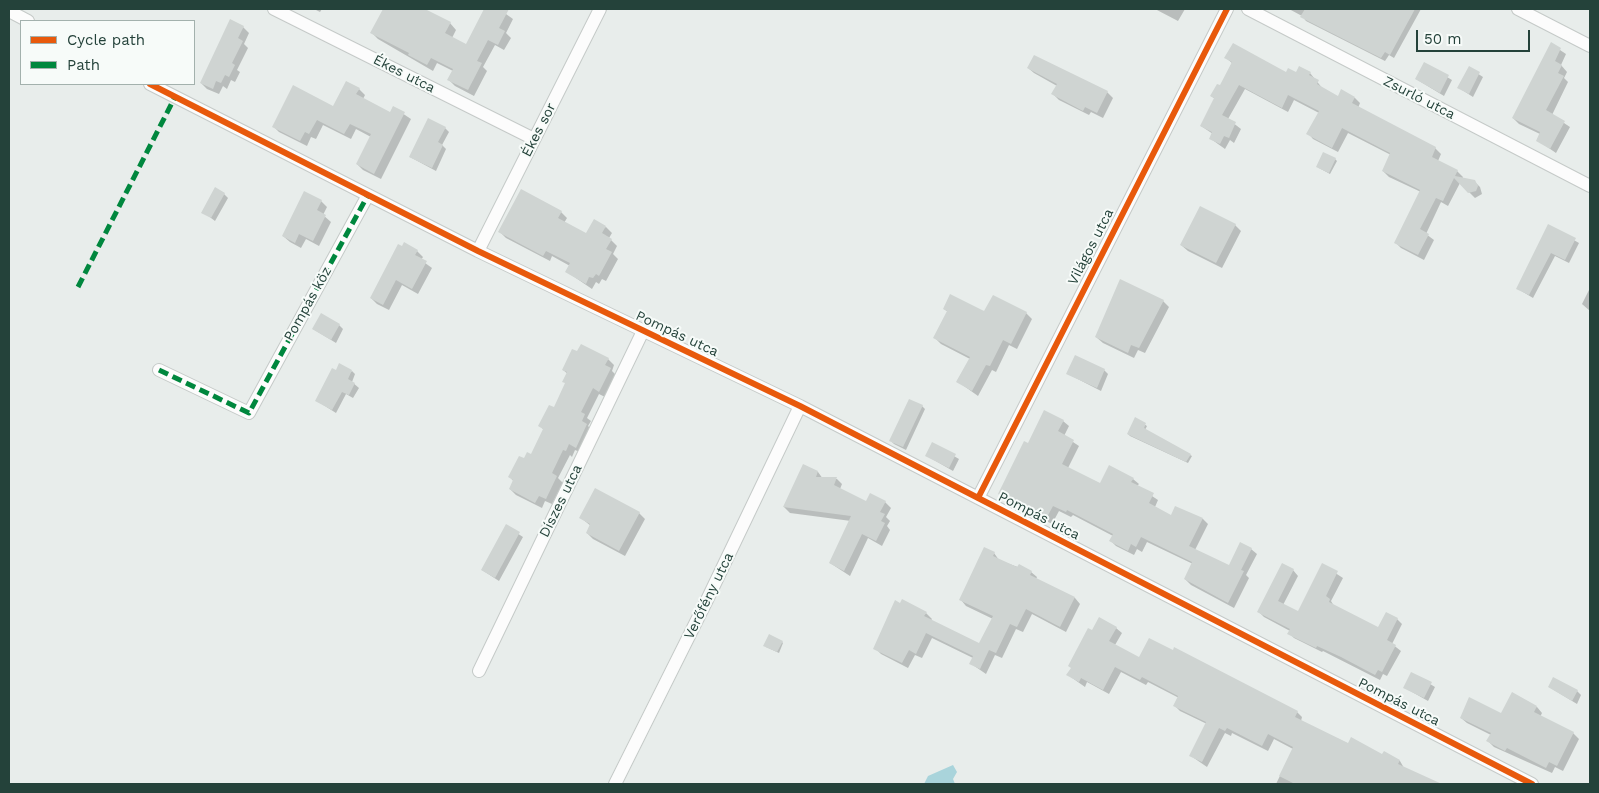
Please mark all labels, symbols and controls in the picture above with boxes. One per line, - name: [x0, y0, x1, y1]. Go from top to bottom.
- legend: [20, 20, 195, 85]
- scale bar: [1419, 20, 1533, 52]
- text: 50 m: [1424, 30, 1461, 48]
- text: Cycle path: [67, 31, 145, 49]
- street label: Ékes utca: [370, 51, 438, 97]
- text: Path: [67, 56, 100, 74]
- street label: Zsurló utca: [1380, 73, 1458, 123]
- street label: Ékes sor: [518, 100, 560, 160]
- street label: Világos utca: [1065, 206, 1117, 288]
- street label: Pompás köz: [281, 264, 335, 344]
- street label: Pompás utca: [633, 308, 721, 360]
- street label: Díszes utca: [536, 462, 586, 540]
- street label: Pompás utca: [995, 488, 1083, 544]
- street label: Verőfény utca: [681, 550, 737, 642]
- street label: Pompás utca: [1355, 674, 1443, 730]

